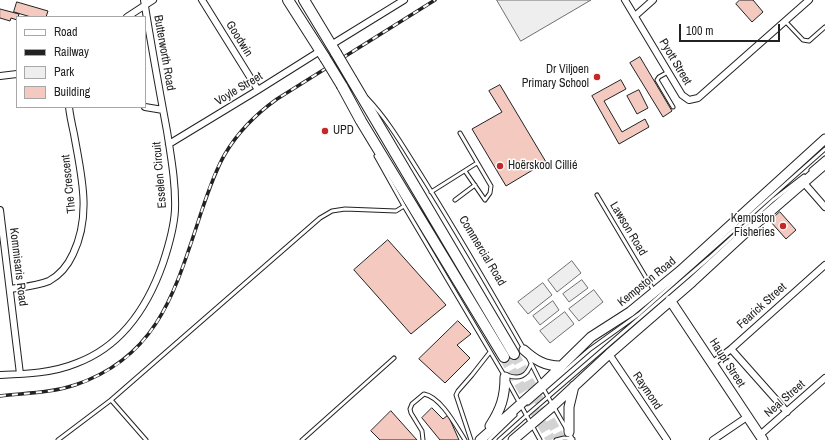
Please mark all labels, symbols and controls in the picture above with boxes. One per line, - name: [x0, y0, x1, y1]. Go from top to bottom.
- street label: Butterworth Road: [150, 14, 178, 92]
- legend: [16, 16, 146, 108]
- scale bar: [681, 16, 782, 42]
- street label: Goodwin: [222, 18, 256, 60]
- text: 100 m: [686, 23, 713, 39]
- text: Road: [54, 24, 78, 40]
- street label: Pyott Street: [656, 36, 694, 88]
- text: Railway: [54, 44, 89, 60]
- place label: Dr Viljoen Primary School: [522, 63, 589, 91]
- text: Park: [54, 64, 74, 80]
- street label: Voyle Street: [213, 69, 265, 109]
- marker: Dr Viljoen Primary School: [592, 72, 602, 82]
- text: Building: [54, 84, 90, 100]
- place label: UPD: [333, 124, 354, 138]
- marker: UPD: [320, 126, 330, 136]
- street label: Esselen Circuit: [150, 141, 170, 209]
- street label: The Crescent: [59, 154, 79, 214]
- place label: Hoërskool Cillié: [508, 159, 577, 173]
- marker: Hoërskool Cillié: [495, 161, 505, 171]
- street label: Lawson Road: [606, 200, 650, 258]
- place label: Kempston Fisheries: [731, 212, 775, 240]
- street label: Commercial Road: [455, 213, 509, 289]
- marker: Kempston Fisheries: [778, 221, 788, 231]
- street label: Kommisaris Road: [6, 227, 30, 307]
- street label: Kempston Road: [615, 254, 679, 310]
- street label: Fearick Street: [734, 280, 790, 332]
- street label: Haupt Street: [706, 336, 748, 390]
- street label: Raymond: [629, 370, 665, 412]
- street label: Neal Street: [762, 377, 808, 421]

